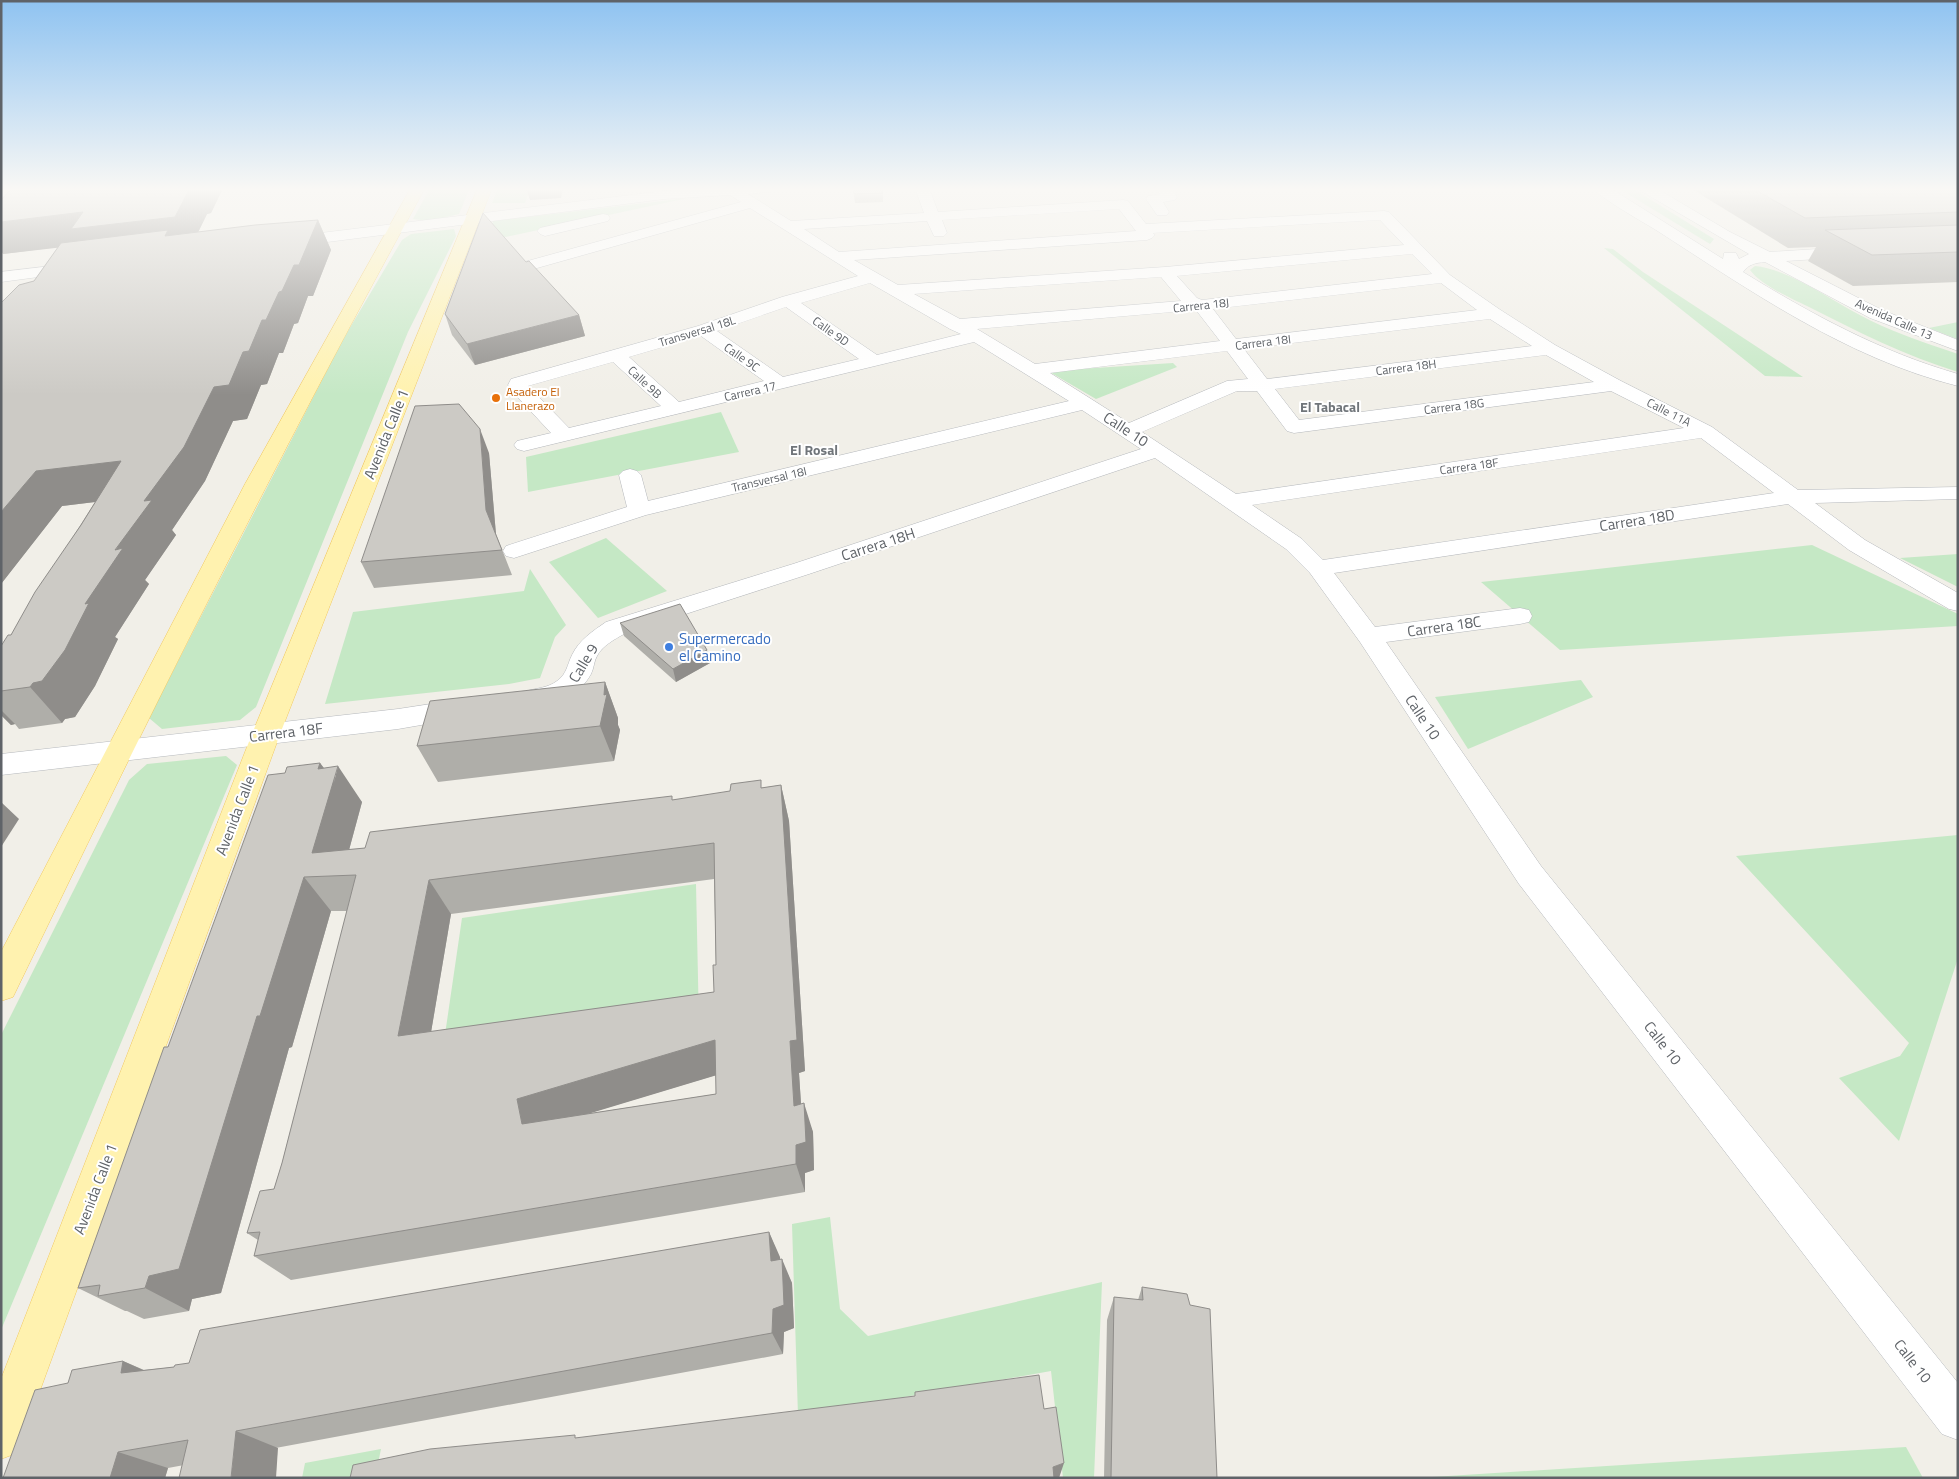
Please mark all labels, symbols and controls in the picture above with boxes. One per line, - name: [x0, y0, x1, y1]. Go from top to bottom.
- street label: Carrera 18J: [1172, 293, 1230, 317]
- street label: Avenida Calle 13: [1852, 293, 1936, 345]
- street label: Transversal 18L: [656, 310, 738, 352]
- street label: Calle 9D: [809, 311, 854, 351]
- street label: Carrera 18I: [1234, 329, 1292, 355]
- street label: Calle 9C: [720, 338, 764, 377]
- street label: Carrera 18H: [1374, 354, 1438, 380]
- street label: Calle 9B: [624, 361, 666, 403]
- street label: Carrera 17: [722, 376, 778, 406]
- place label: Asadero El Llanerazo: [506, 382, 560, 415]
- street label: Avenida Calle 1: [357, 386, 415, 482]
- marker: Asadero El Llanerazo: [490, 392, 502, 404]
- street label: Carrera 18G: [1423, 393, 1485, 419]
- street label: Calle 11A: [1644, 393, 1694, 431]
- district label: El Tabacal: [1300, 396, 1360, 417]
- street label: Calle 10: [1099, 406, 1153, 452]
- district label: El Rosal: [790, 439, 838, 460]
- street label: Carrera 18F: [1438, 452, 1500, 480]
- street label: Transversal 18I: [730, 461, 808, 497]
- street label: Carrera 18D: [1598, 503, 1676, 537]
- street label: Carrera 18H: [838, 521, 918, 567]
- street label: Carrera 18C: [1406, 609, 1482, 643]
- place label: Supermercado el Camino: [679, 627, 771, 667]
- street label: Calle 9: [562, 639, 604, 687]
- marker: Supermercado el Camino: [663, 641, 675, 653]
- street label: Calle 10: [1399, 690, 1447, 744]
- street label: Carrera 18F: [248, 716, 324, 748]
- street label: Avenida Calle 1: [209, 761, 265, 859]
- street label: Calle 10: [1638, 1016, 1688, 1070]
- street label: Avenida Calle 1: [67, 1140, 123, 1238]
- street label: Calle 10: [1888, 1334, 1938, 1388]

